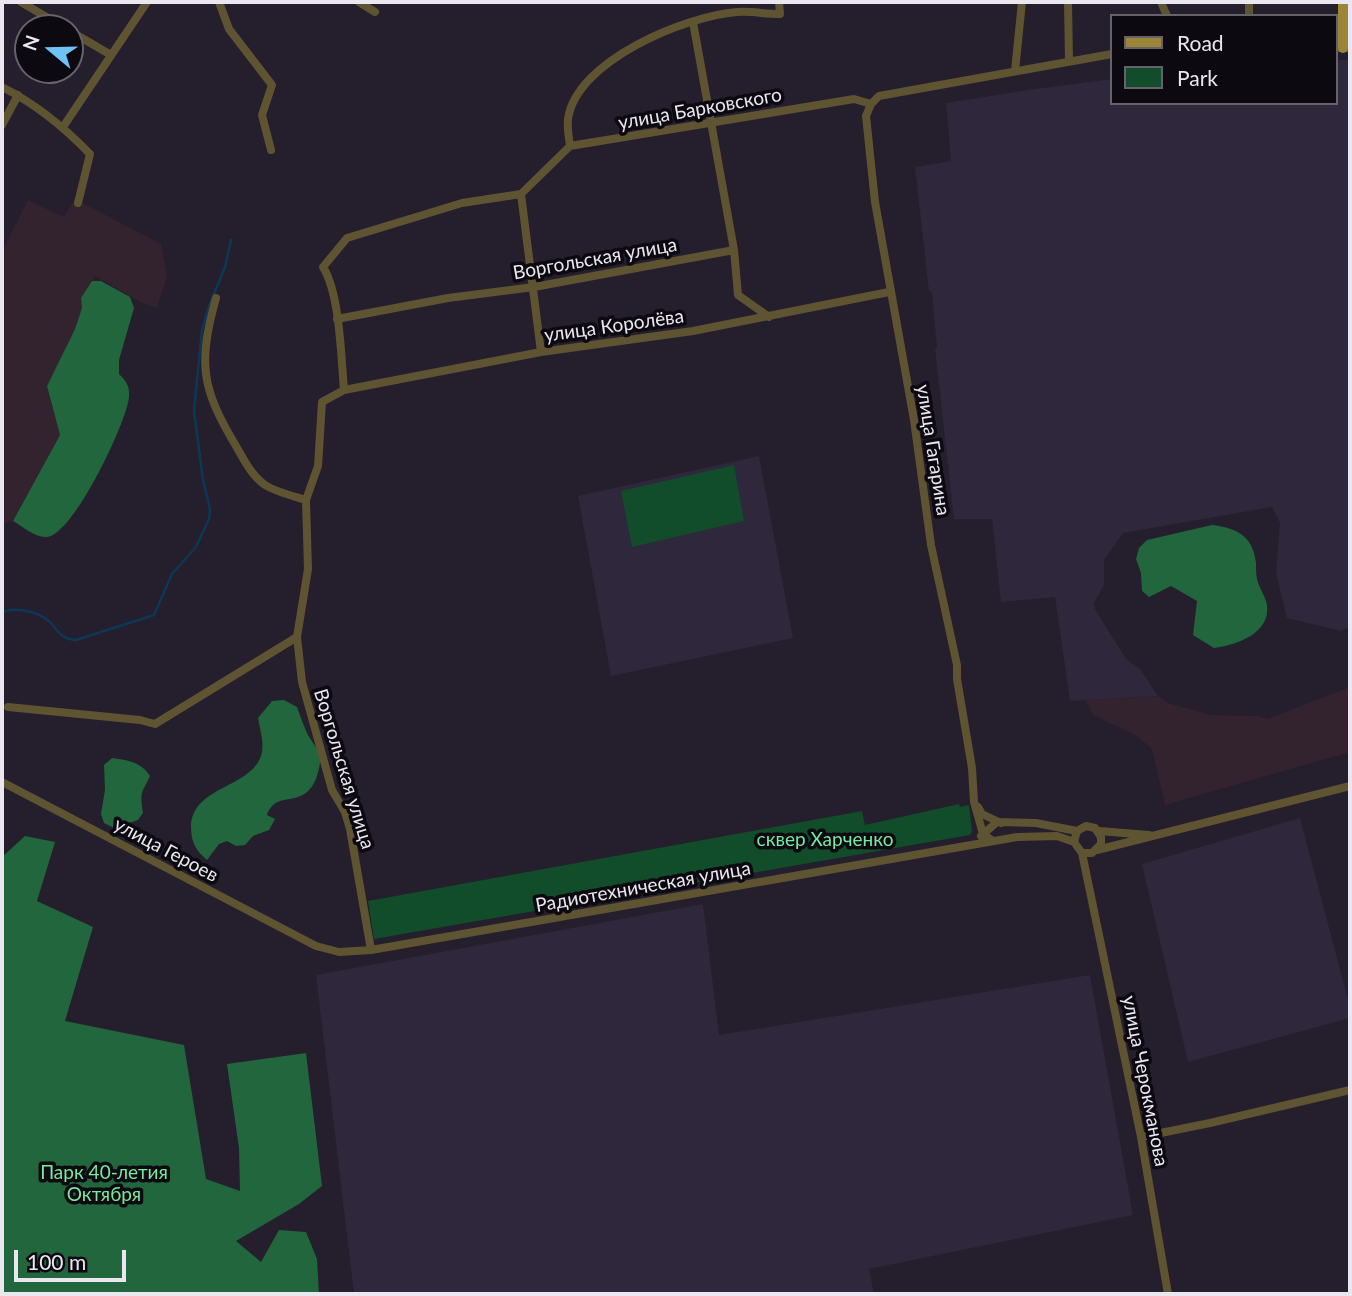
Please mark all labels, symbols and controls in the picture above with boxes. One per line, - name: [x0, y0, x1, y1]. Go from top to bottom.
- north arrow: [14, 14, 84, 84]
- legend: [1110, 14, 1338, 105]
- text: Road: [1177, 30, 1224, 55]
- text: N: [17, 32, 44, 53]
- text: Park: [1177, 65, 1218, 90]
- street label: улица Барковского: [616, 83, 784, 135]
- street label: Воргольская улица: [511, 233, 679, 285]
- street label: улица Королёва: [543, 305, 685, 347]
- street label: улица Гагарина: [911, 383, 955, 517]
- street label: Воргольская улица: [309, 686, 379, 852]
- street label: улица Героев: [110, 813, 222, 887]
- park label: сквер Харченко: [757, 829, 893, 851]
- street label: Радиотехническая улица: [534, 857, 752, 917]
- street label: улица Черокманова: [1117, 994, 1173, 1168]
- park label: Парк 40-летия Октября: [40, 1162, 168, 1206]
- scale bar: [18, 1236, 130, 1280]
- text: 100 m: [27, 1249, 86, 1274]

